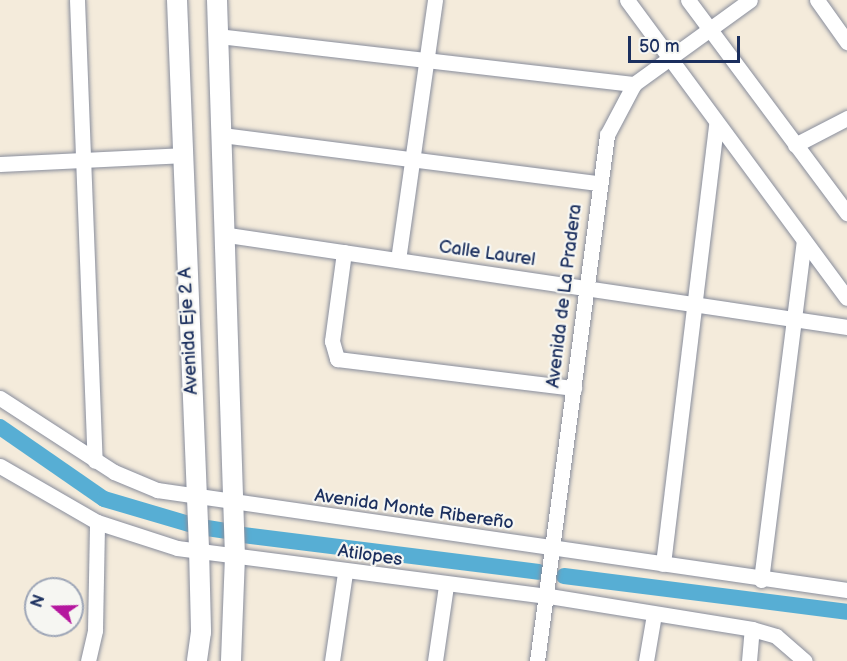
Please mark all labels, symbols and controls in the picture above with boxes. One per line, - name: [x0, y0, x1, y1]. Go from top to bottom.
- scale bar: [631, 24, 744, 62]
- text: 50 m: [639, 36, 680, 57]
- street label: Avenida de La Pradera: [543, 203, 587, 389]
- street label: Calle Laurel: [437, 237, 537, 271]
- street label: Avenida Eje 2 A: [175, 267, 203, 395]
- street label: Avenida Monte Ribereño: [313, 485, 515, 535]
- street label: Atilopes: [336, 541, 404, 571]
- north arrow: [24, 577, 84, 637]
- text: N: [28, 592, 49, 610]

